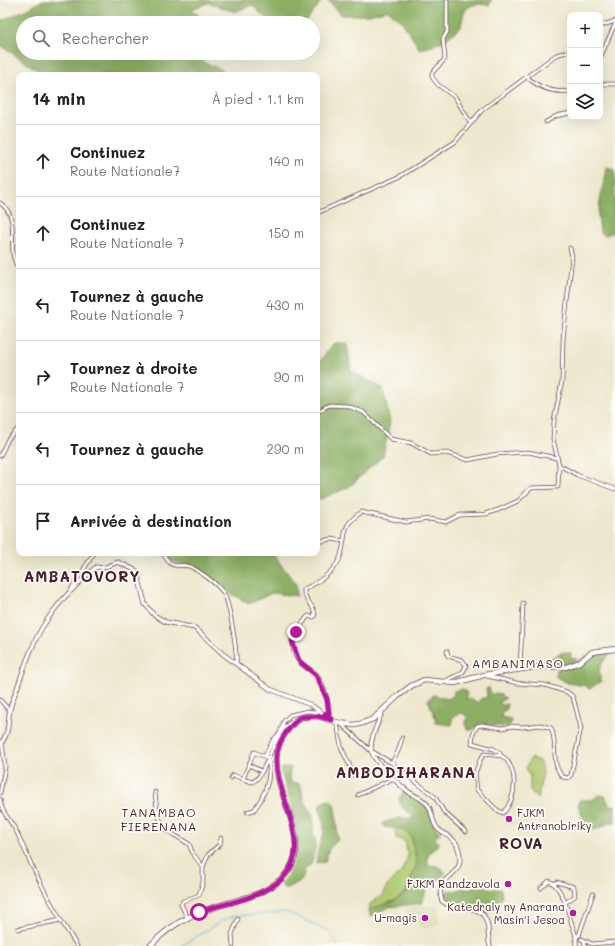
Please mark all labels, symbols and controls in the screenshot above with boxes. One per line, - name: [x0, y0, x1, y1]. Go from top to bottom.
- map controls: [567, 12, 603, 120]
- button: +: [567, 12, 603, 48]
- search box: [16, 16, 320, 60]
- icon: search: [30, 27, 52, 49]
- text: Rechercher: [62, 28, 149, 48]
- button: −: [567, 48, 603, 84]
- button: layers: [567, 84, 603, 120]
- text: 14 min: [32, 87, 85, 109]
- text: À pied · 1.1 km: [212, 90, 304, 107]
- text: Continuez: [70, 142, 145, 162]
- icon: ahead: [32, 150, 54, 172]
- text: 140 m: [268, 152, 304, 169]
- text: Route Nationale7: [70, 162, 180, 179]
- text: Continuez: [70, 214, 145, 234]
- icon: ahead: [32, 222, 54, 244]
- text: 150 m: [268, 224, 304, 241]
- text: Route Nationale 7: [70, 234, 184, 251]
- text: Tournez à gauche: [70, 286, 204, 306]
- icon: left: [32, 294, 54, 316]
- text: 430 m: [266, 296, 304, 313]
- text: Route Nationale 7: [70, 306, 184, 323]
- text: Tournez à droite: [70, 358, 198, 378]
- icon: right: [32, 366, 54, 388]
- text: 90 m: [274, 368, 304, 385]
- text: Route Nationale 7: [70, 378, 184, 395]
- icon: left: [32, 438, 54, 460]
- text: Tournez à gauche: [70, 439, 204, 459]
- text: 290 m: [267, 440, 304, 457]
- icon: arrive: [32, 510, 54, 532]
- text: Arrivée à destination: [70, 511, 232, 531]
- district label: AMBATOVORY: [24, 566, 140, 586]
- route end: [287, 623, 305, 641]
- district label: AMBANIMASO: [472, 655, 564, 671]
- district label: AMBODIHARANA: [336, 762, 476, 782]
- district label: TANAMBAO FIERENANA: [121, 804, 197, 834]
- place label: FJKM Antranobiriky: [517, 805, 592, 833]
- marker: FJKM Antranobiriky: [504, 814, 514, 824]
- district label: ROVA: [499, 833, 543, 853]
- place label: FJKM Randzavola: [407, 876, 500, 891]
- marker: FJKM Randzavola: [503, 879, 513, 889]
- place label: Katedraly ny Anarana Masin'i Jesoa: [447, 899, 565, 927]
- route start: [190, 903, 208, 921]
- marker: Katedraly ny Anarana Masin'i Jesoa: [568, 908, 578, 918]
- place label: U-magis: [374, 910, 417, 925]
- marker: U-magis: [420, 913, 430, 923]

